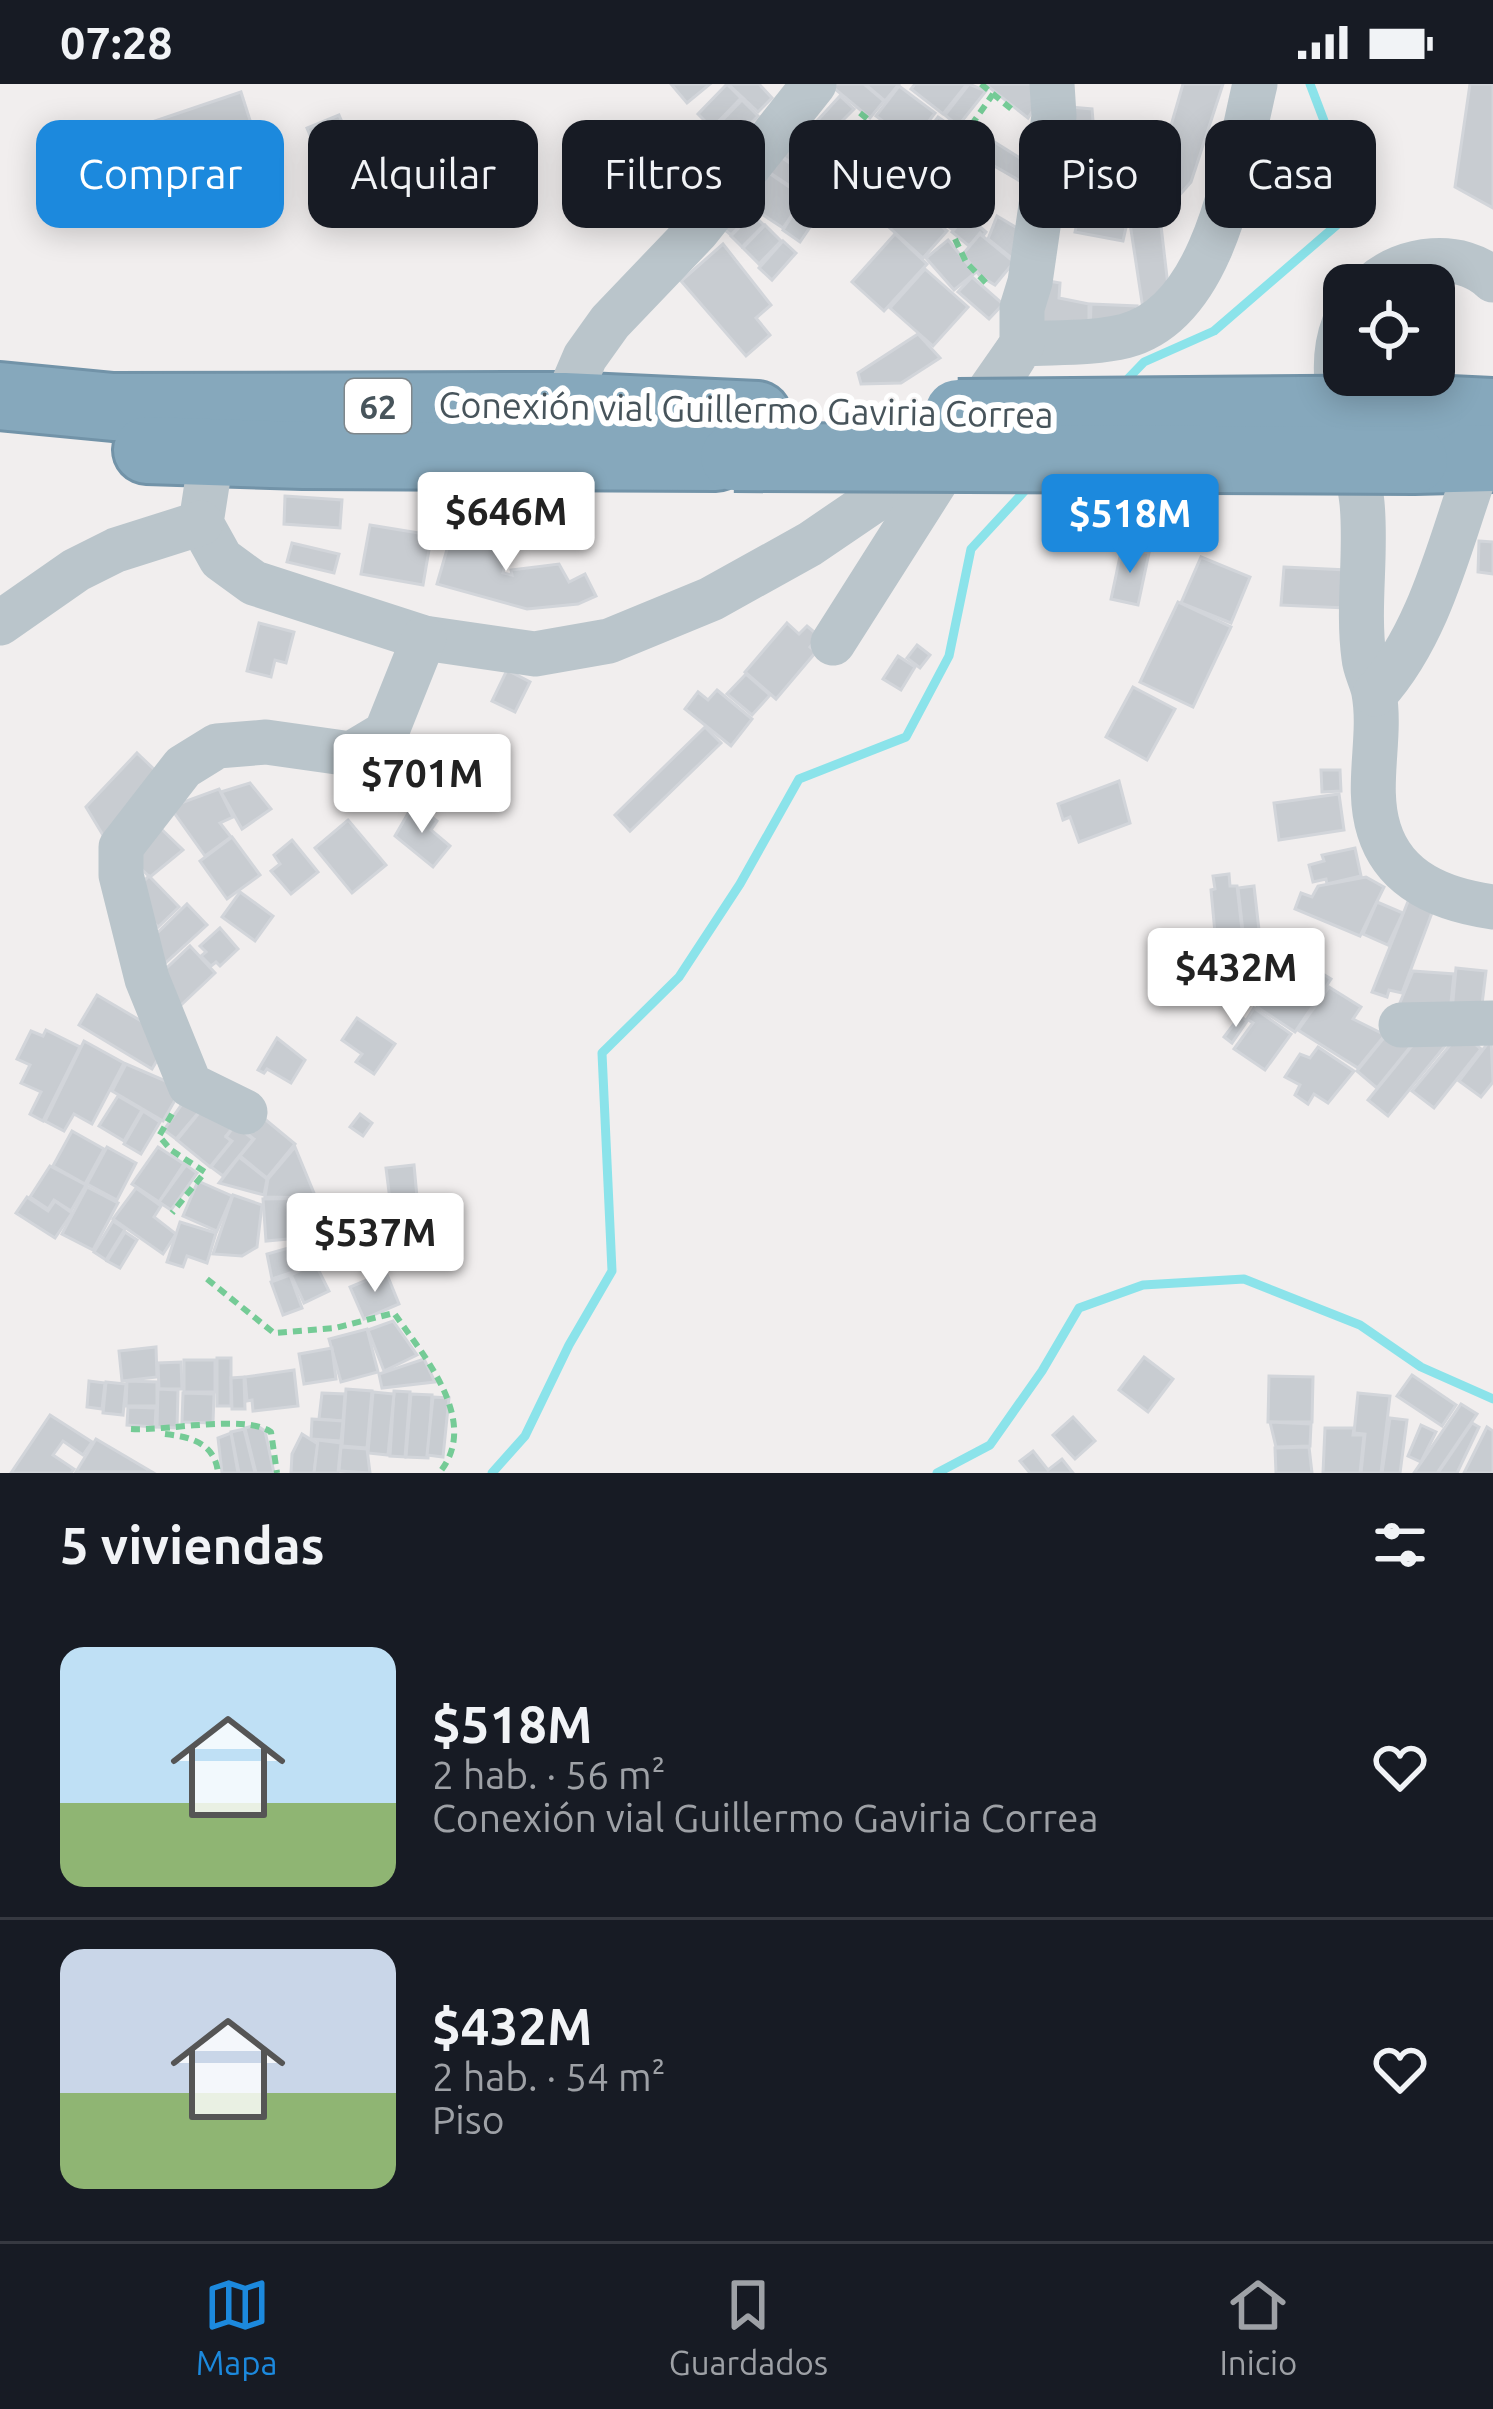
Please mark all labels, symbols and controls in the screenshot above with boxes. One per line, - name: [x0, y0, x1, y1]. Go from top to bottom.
- text: 07:28: [60, 17, 173, 68]
- chip: Comprar: [36, 120, 284, 228]
- chip: Alquilar: [308, 120, 538, 228]
- chip: Filtros: [562, 120, 765, 228]
- chip: Nuevo: [789, 120, 995, 228]
- chip: Piso: [1019, 120, 1181, 228]
- chip: Casa: [1205, 120, 1376, 228]
- map controls: [1323, 264, 1455, 396]
- button: locate: [1323, 264, 1455, 396]
- road number: 62: [345, 379, 411, 433]
- street label: Conexión vial Guillermo Gaviria Correa: [438, 383, 1054, 435]
- pin: $646M: [422, 472, 590, 574]
- pin: $518M: [1046, 474, 1214, 576]
- text: $646M: [445, 489, 567, 532]
- text: $518M: [1069, 491, 1191, 534]
- pin: $701M: [338, 734, 506, 836]
- text: $701M: [361, 751, 483, 794]
- pin: $432M: [1152, 928, 1320, 1030]
- text: $432M: [1175, 945, 1297, 988]
- pin: $537M: [291, 1193, 459, 1295]
- text: $537M: [314, 1210, 436, 1253]
- icon: filters: [1367, 1512, 1433, 1578]
- text: 5 viviendas: [60, 1516, 325, 1574]
- icon: home: [156, 1695, 300, 1839]
- text: $518M: [432, 1695, 592, 1753]
- icon: heart: [1367, 1734, 1433, 1800]
- text: 2 hab. · 56 m²: [432, 1753, 666, 1796]
- text: Conexión vial Guillermo Gaviria Correa: [432, 1796, 1099, 1839]
- icon: home: [156, 1997, 300, 2141]
- text: $432M: [432, 1997, 592, 2055]
- icon: heart: [1367, 2036, 1433, 2102]
- text: 2 hab. · 54 m²: [432, 2055, 666, 2098]
- text: Piso: [432, 2098, 505, 2141]
- tab: Mapa: [196, 2272, 278, 2381]
- tab: Guardados: [669, 2272, 828, 2381]
- tab: Inicio: [1219, 2272, 1297, 2381]

